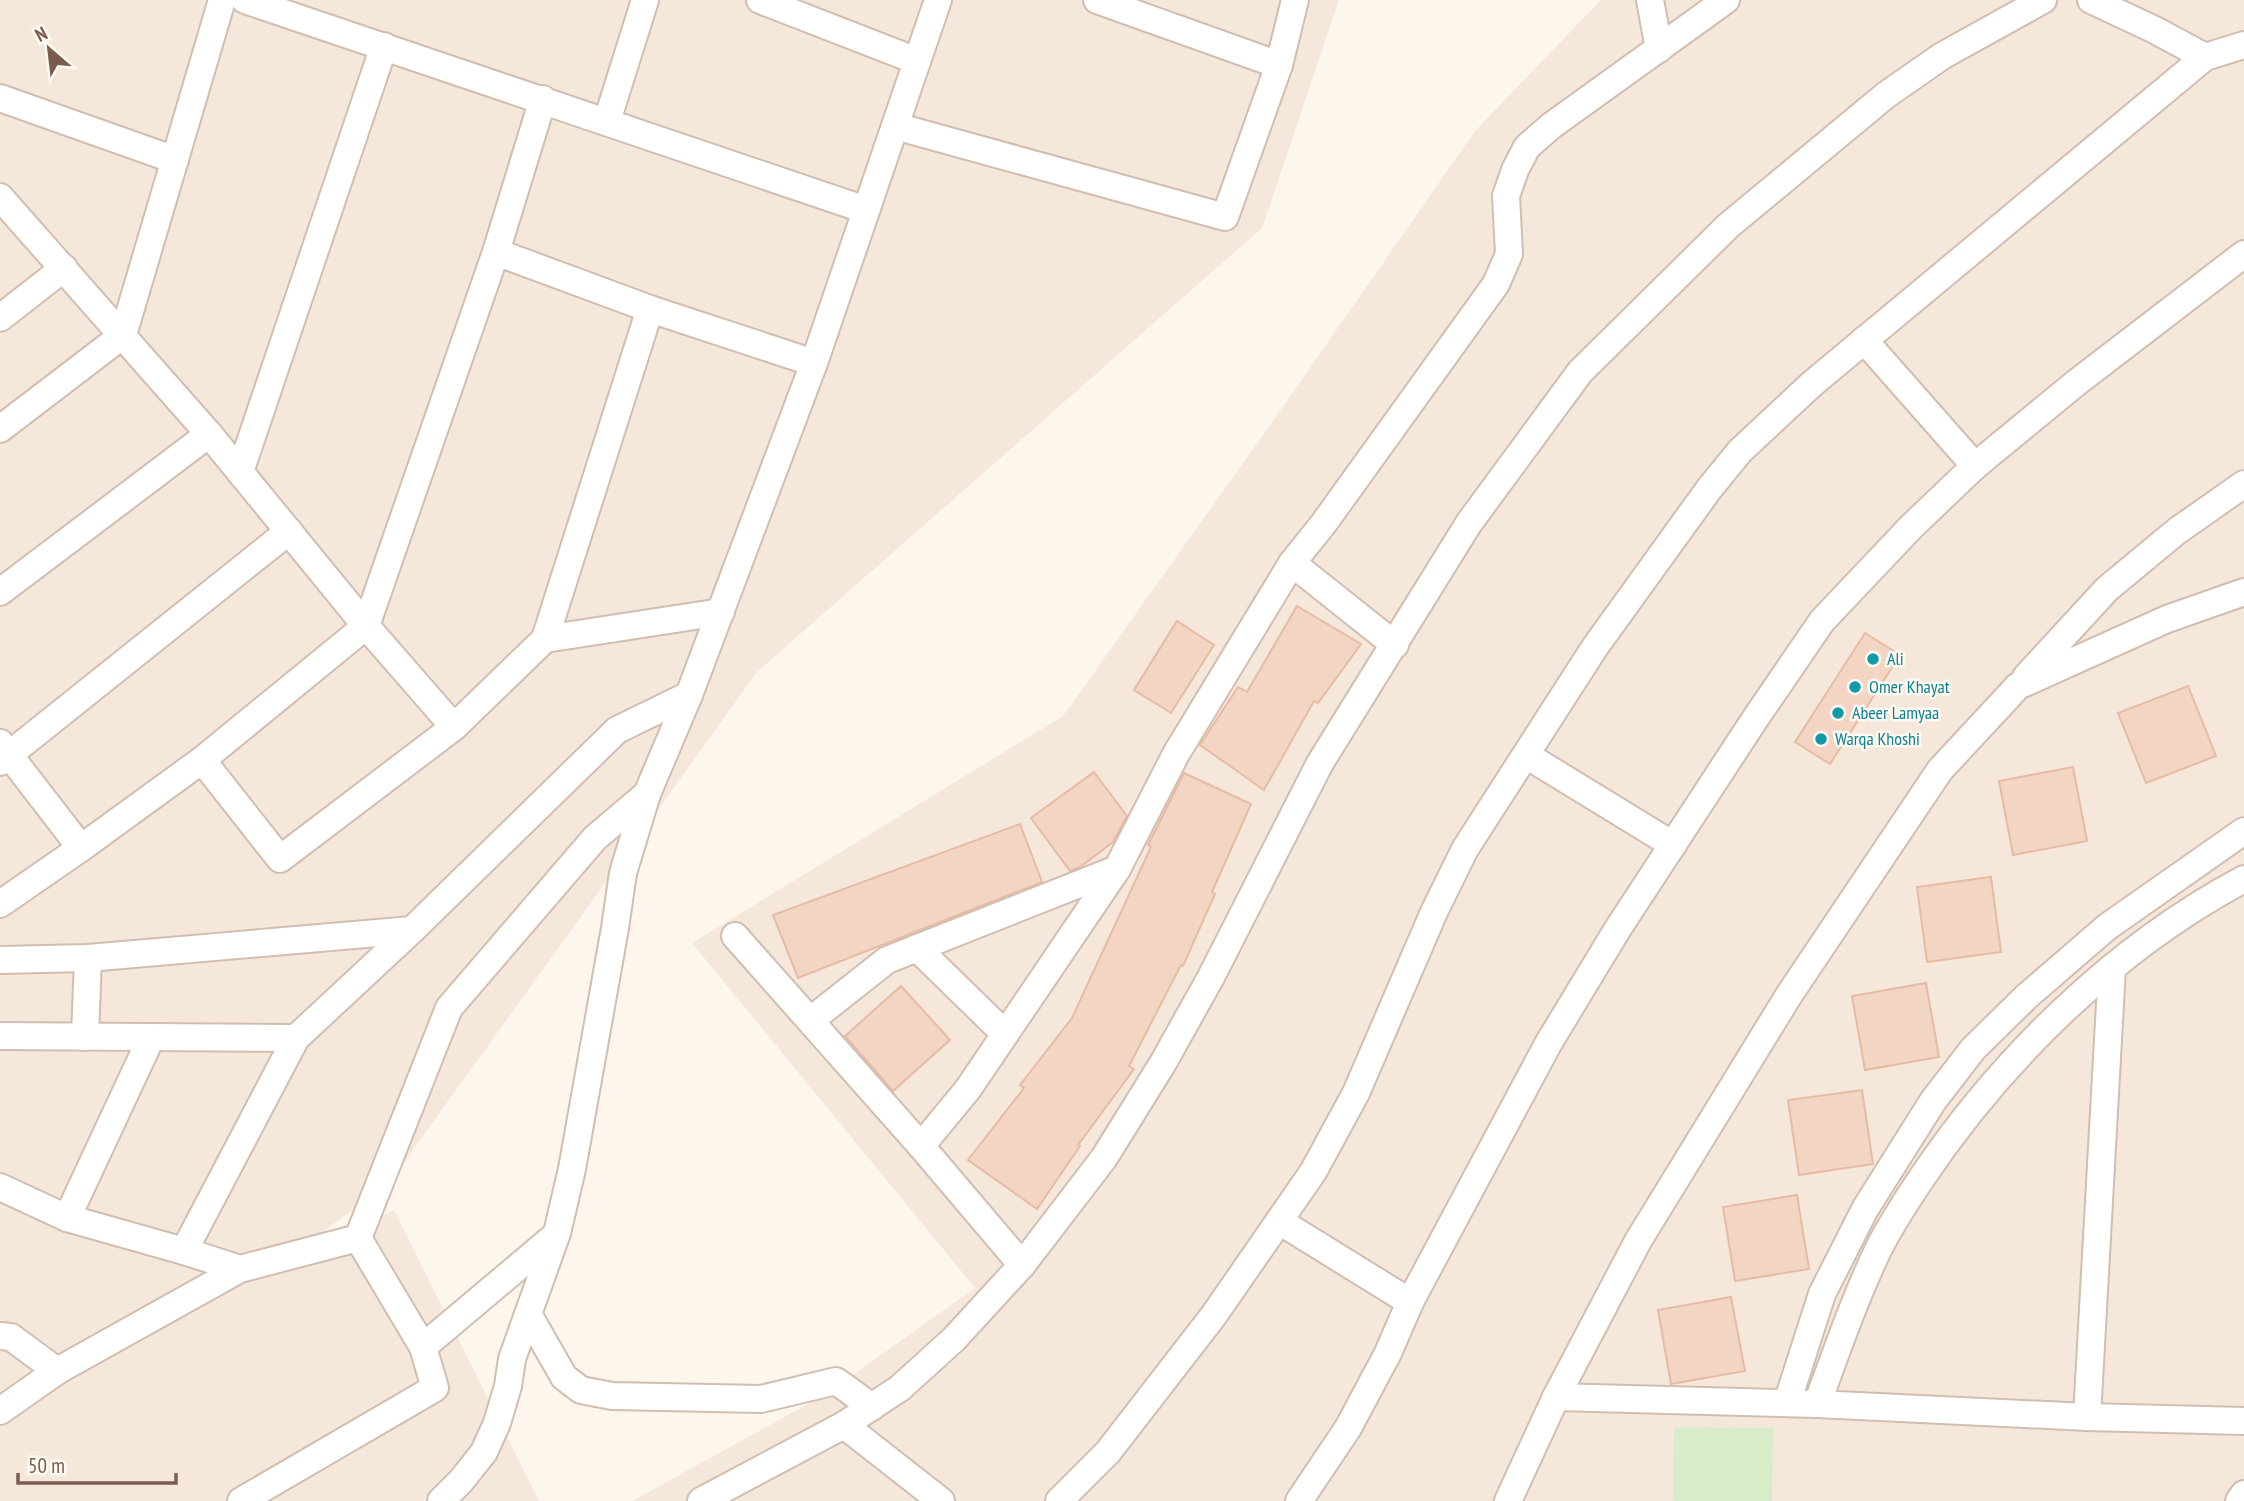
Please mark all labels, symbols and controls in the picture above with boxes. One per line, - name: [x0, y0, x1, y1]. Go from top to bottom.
- north arrow: [14, 14, 84, 84]
- text: N: [31, 21, 51, 47]
- place label: Ali: [1887, 647, 1904, 670]
- marker: Ali: [1865, 651, 1881, 667]
- place label: Omer Khayat: [1869, 675, 1950, 698]
- marker: Omer Khayat: [1847, 679, 1863, 695]
- place label: Abeer Lamyaa: [1852, 701, 1939, 724]
- marker: Abeer Lamyaa: [1830, 705, 1846, 721]
- place label: Warqa Khoshi: [1835, 727, 1920, 750]
- marker: Warqa Khoshi: [1813, 731, 1829, 747]
- scale bar: [18, 1442, 175, 1486]
- text: 50 m: [28, 1452, 65, 1479]

